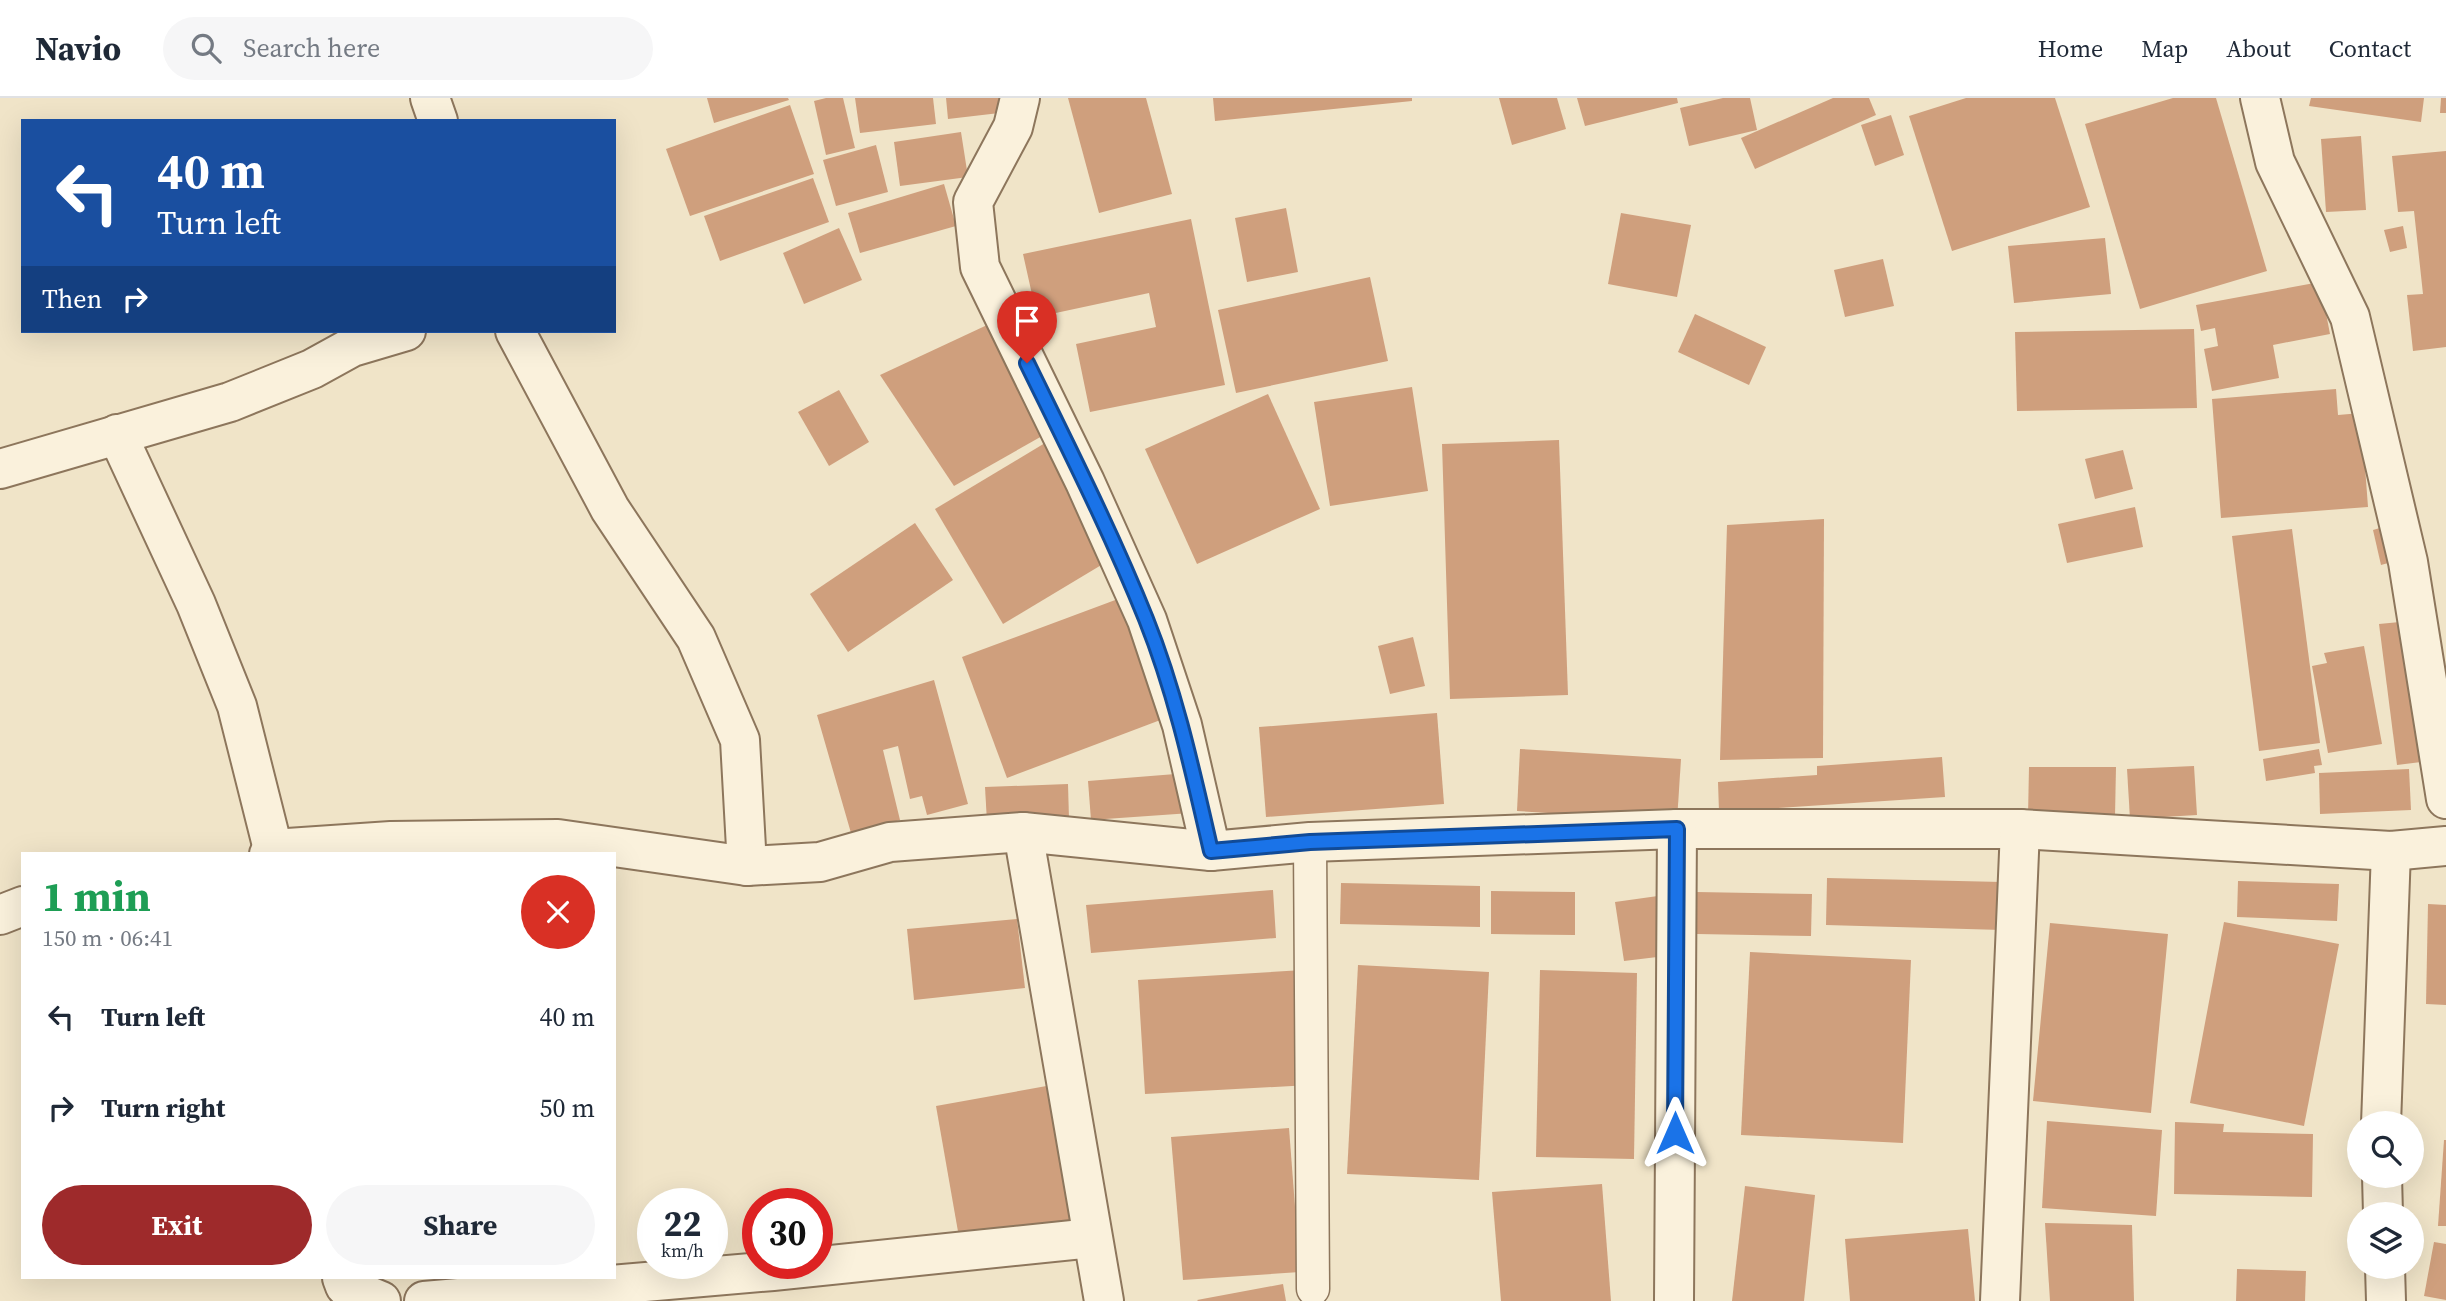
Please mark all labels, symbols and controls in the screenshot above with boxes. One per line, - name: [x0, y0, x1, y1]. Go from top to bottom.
- search box: [163, 17, 653, 80]
- text: Navio: [35, 26, 121, 71]
- icon: search: [187, 29, 225, 67]
- text: Search here: [243, 30, 380, 66]
- text: Home: [2038, 32, 2103, 65]
- text: Map: [2141, 32, 2188, 65]
- text: About: [2226, 32, 2291, 65]
- text: Contact: [2329, 32, 2411, 65]
- text: 40 m: [157, 137, 265, 204]
- icon: left: [42, 147, 133, 238]
- text: Turn left: [157, 201, 281, 245]
- icon: right: [116, 280, 154, 318]
- text: Then: [42, 281, 102, 317]
- pin: [997, 291, 1057, 363]
- icon: arrive: [1008, 302, 1046, 340]
- text: 1 min: [42, 867, 151, 925]
- button: close: [521, 875, 595, 949]
- text: 150 m · 06:41: [42, 922, 173, 954]
- icon: left: [42, 998, 80, 1036]
- text: Turn left: [101, 999, 205, 1035]
- text: 40 m: [540, 999, 595, 1035]
- icon: right: [42, 1089, 80, 1127]
- text: Turn right: [101, 1090, 225, 1126]
- text: 50 m: [540, 1090, 595, 1126]
- position arrow: [1638, 1096, 1712, 1170]
- map controls: [2347, 1111, 2424, 1279]
- button: search: [2347, 1111, 2424, 1188]
- button: Exit: [42, 1185, 312, 1265]
- button: Share: [326, 1185, 595, 1265]
- speed limit sign: 30: [742, 1188, 833, 1279]
- text: 22: [664, 1200, 701, 1248]
- button: layers: [2347, 1202, 2424, 1279]
- text: km/h: [661, 1238, 704, 1263]

